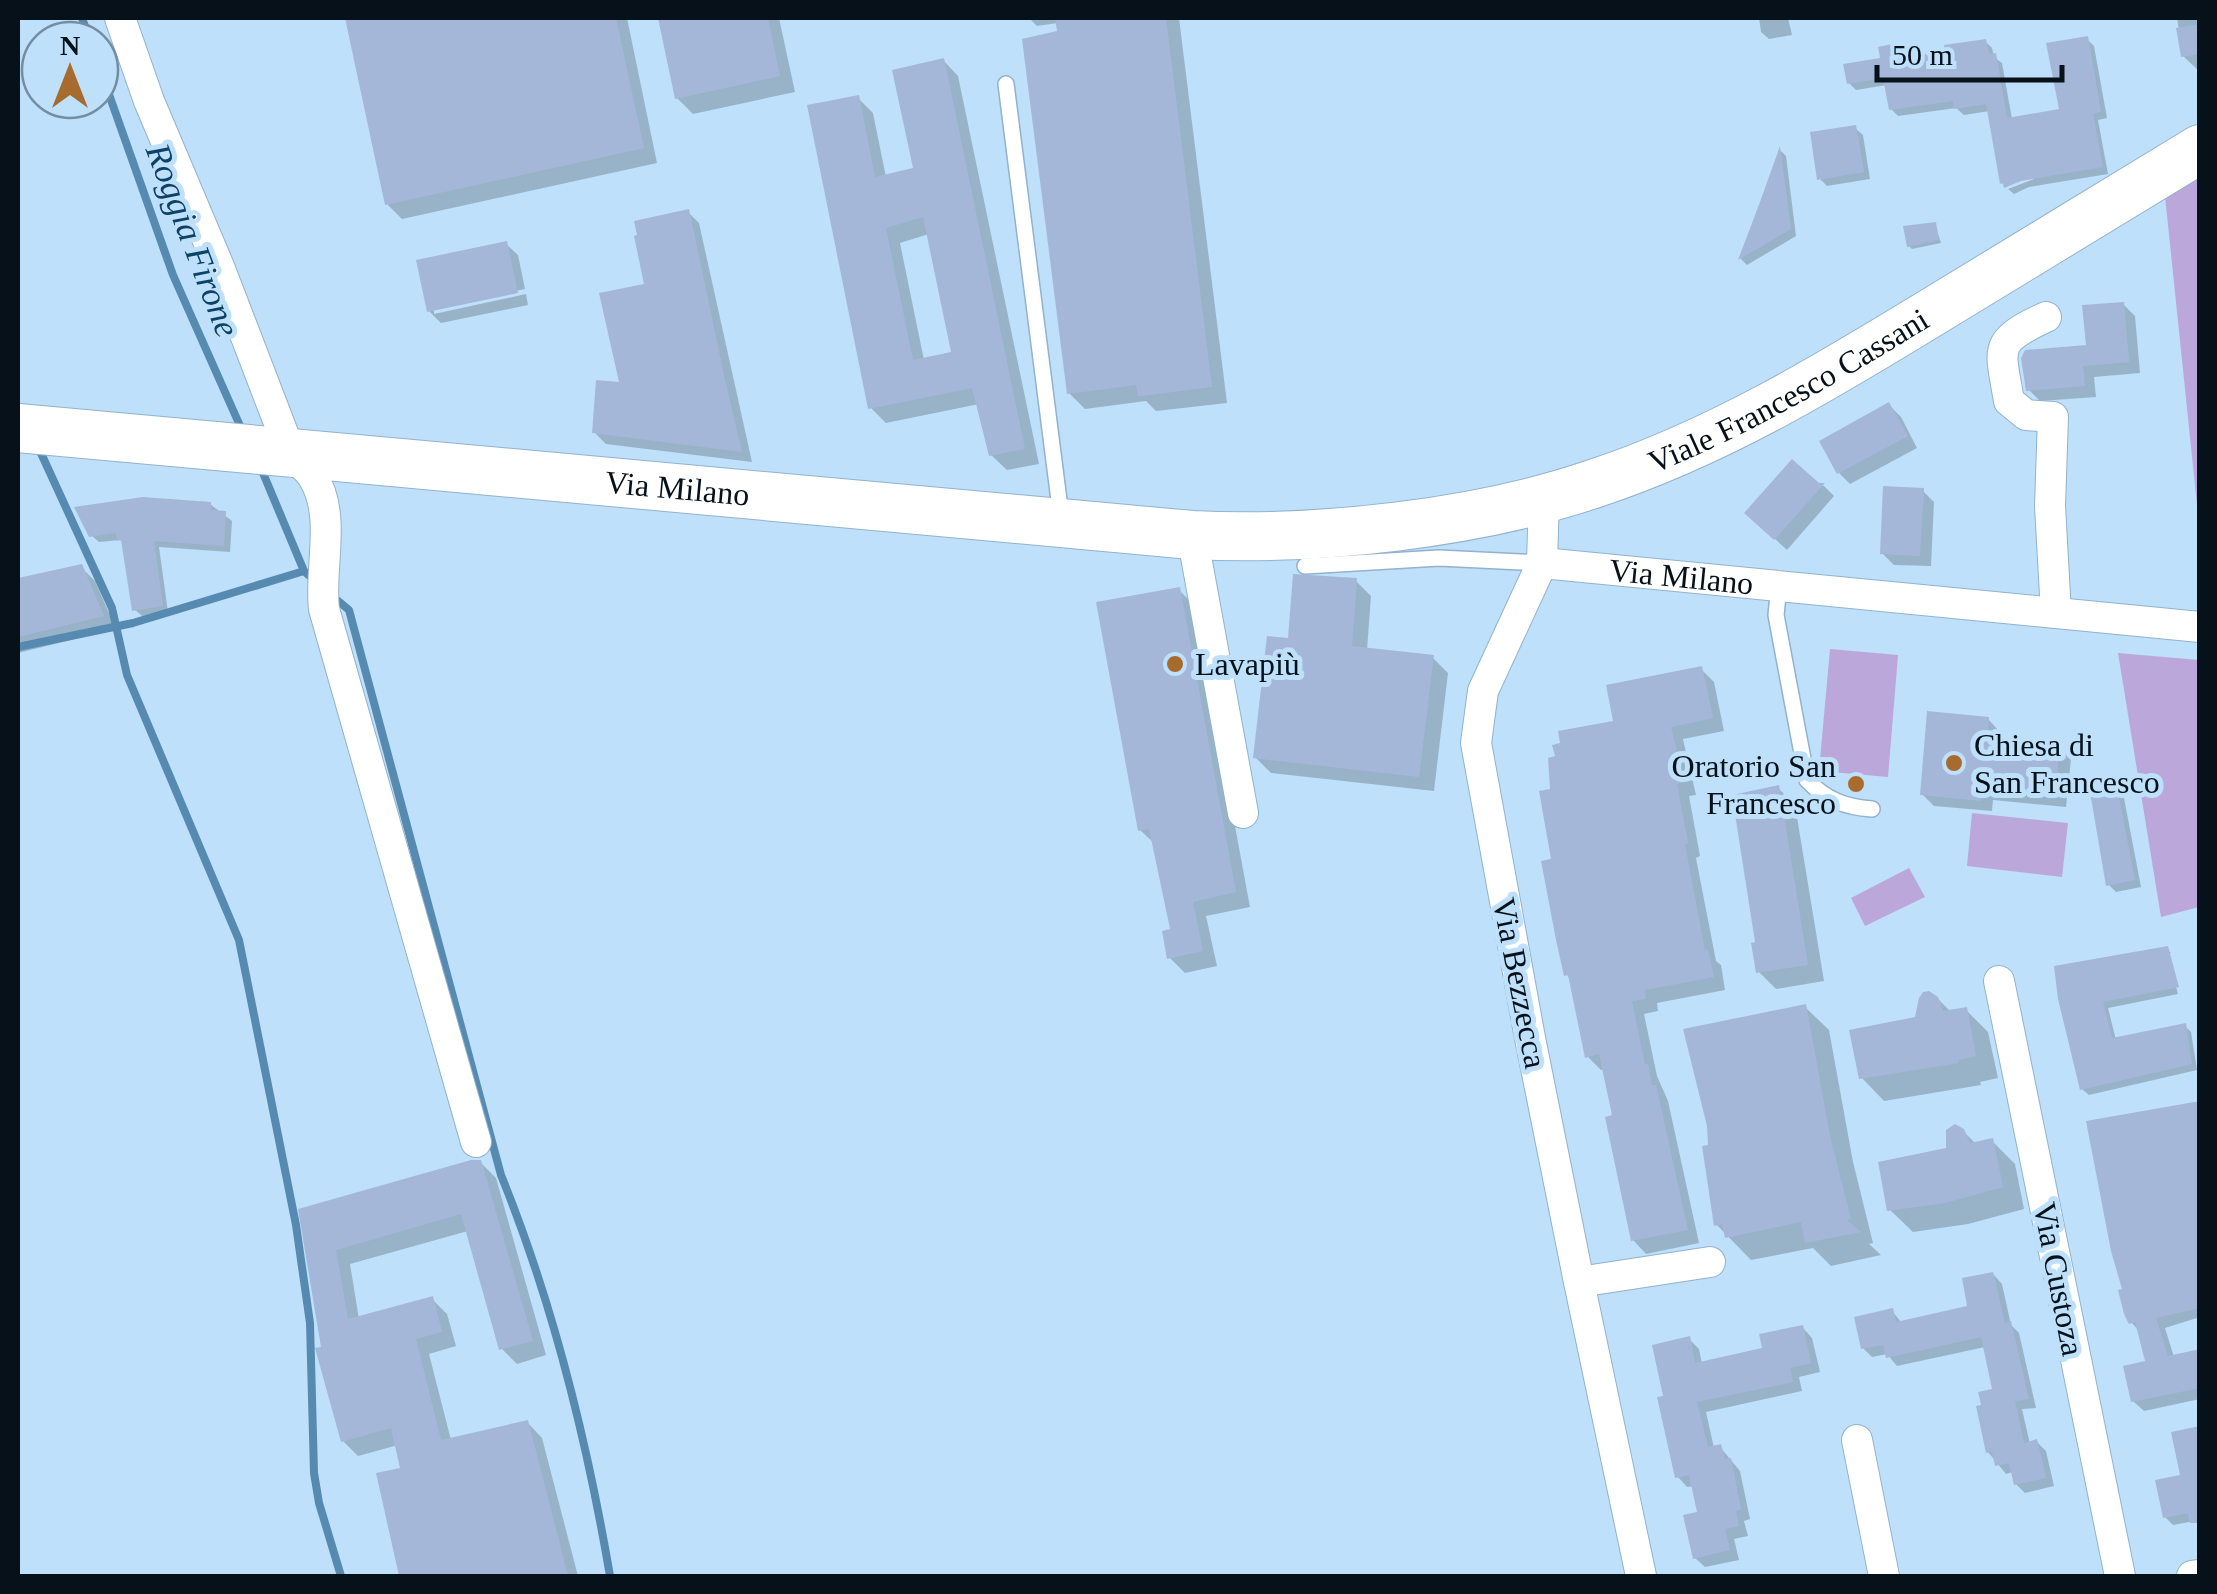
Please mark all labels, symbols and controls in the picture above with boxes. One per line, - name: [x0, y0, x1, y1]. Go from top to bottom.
- north arrow: [20, 20, 120, 120]
- scale bar: [1877, 20, 2062, 82]
- text: N: [60, 30, 80, 61]
- text: 50 m: [1892, 38, 1953, 71]
- water label: Roggia Firone: [137, 137, 247, 342]
- street label: Viale Francesco Cassani: [1643, 301, 1935, 480]
- street label: Via Milano: [604, 464, 751, 513]
- street label: Via Milano: [1608, 552, 1755, 601]
- place label: Lavapiù: [1195, 646, 1300, 682]
- marker: Lavapiù: [1164, 653, 1186, 675]
- place label: Chiesa di San Francesco: [1974, 727, 2160, 800]
- place label: Oratorio San Francesco: [1672, 748, 1836, 821]
- marker: Chiesa di San Francesco: [1943, 752, 1965, 774]
- marker: Oratorio San Francesco: [1845, 773, 1867, 795]
- street label: Via Bezzecca: [1486, 895, 1554, 1071]
- street label: Via Custoza: [2027, 1199, 2091, 1359]

